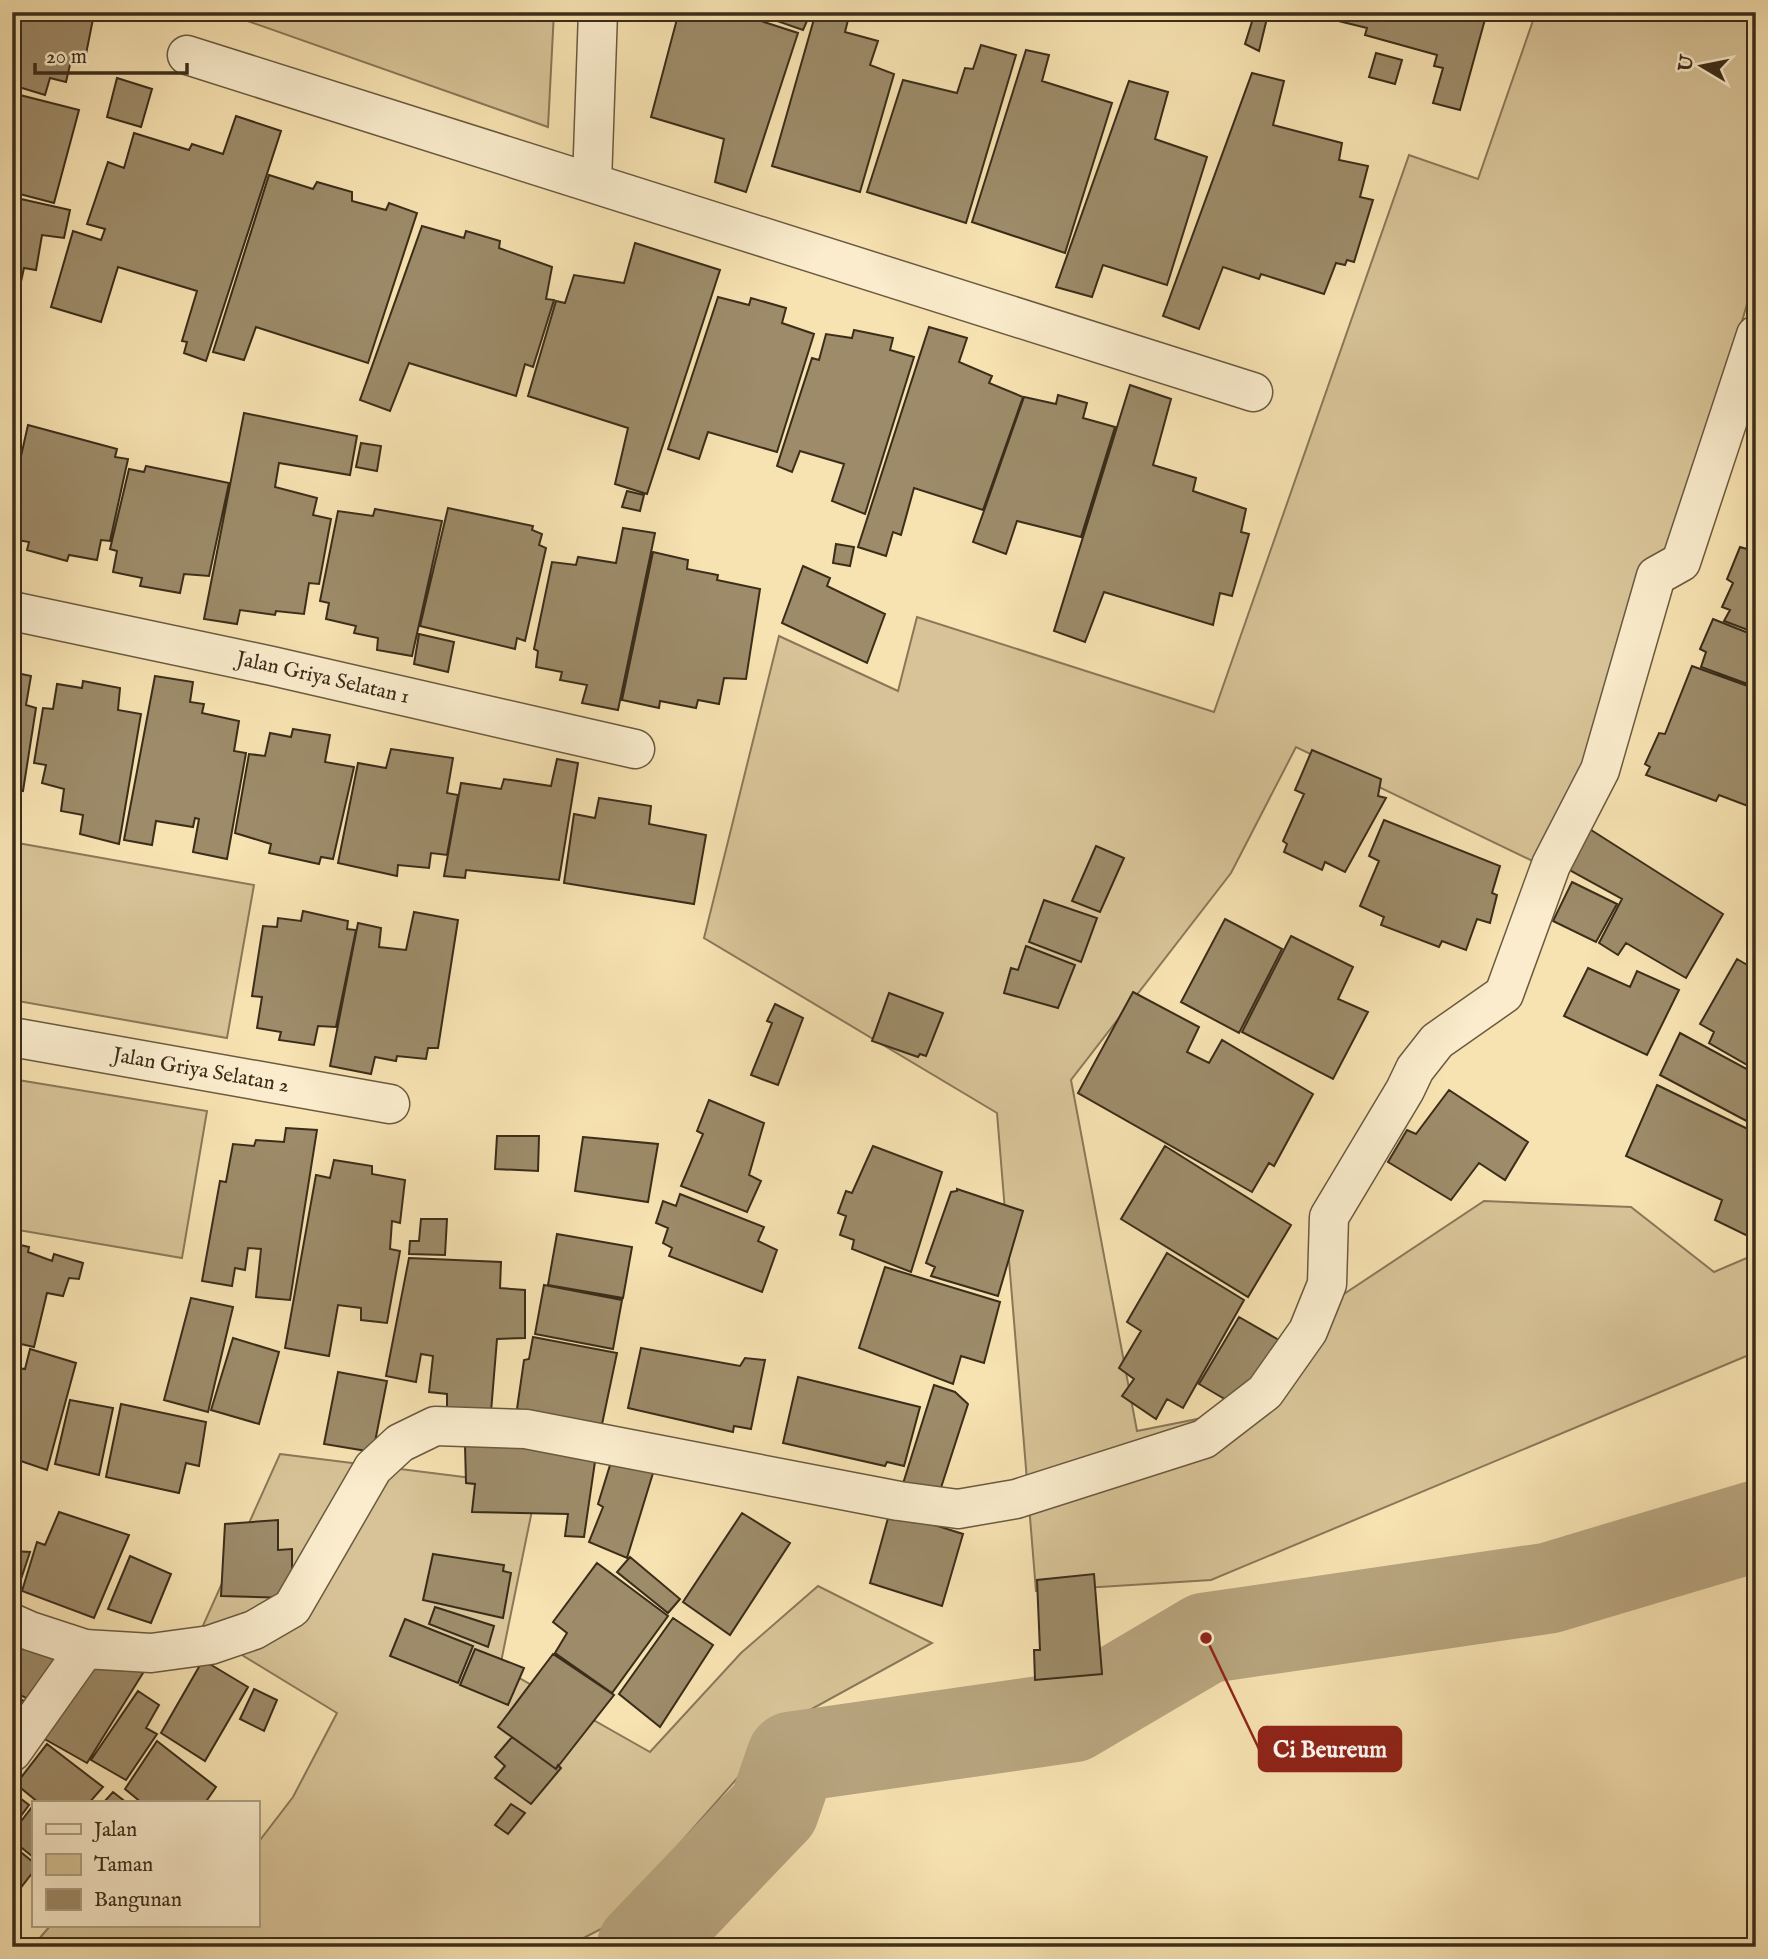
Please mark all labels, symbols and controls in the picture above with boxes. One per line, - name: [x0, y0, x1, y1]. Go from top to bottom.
- scale bar: [35, 32, 187, 76]
- north arrow: [1666, 32, 1736, 102]
- text: 20 m: [46, 44, 87, 71]
- text: U: [1674, 52, 1701, 74]
- street label: Jalan Griya Selatan 1: [232, 645, 412, 711]
- street label: Jalan Griya Selatan 2: [109, 1041, 292, 1099]
- callout: Ci Beureum: [1259, 1727, 1401, 1771]
- text: Ci Beureum: [1273, 1736, 1387, 1765]
- legend: [32, 1801, 259, 1927]
- text: Jalan: [92, 1817, 137, 1844]
- text: Taman: [94, 1852, 153, 1879]
- text: Bangunan: [94, 1887, 182, 1914]

